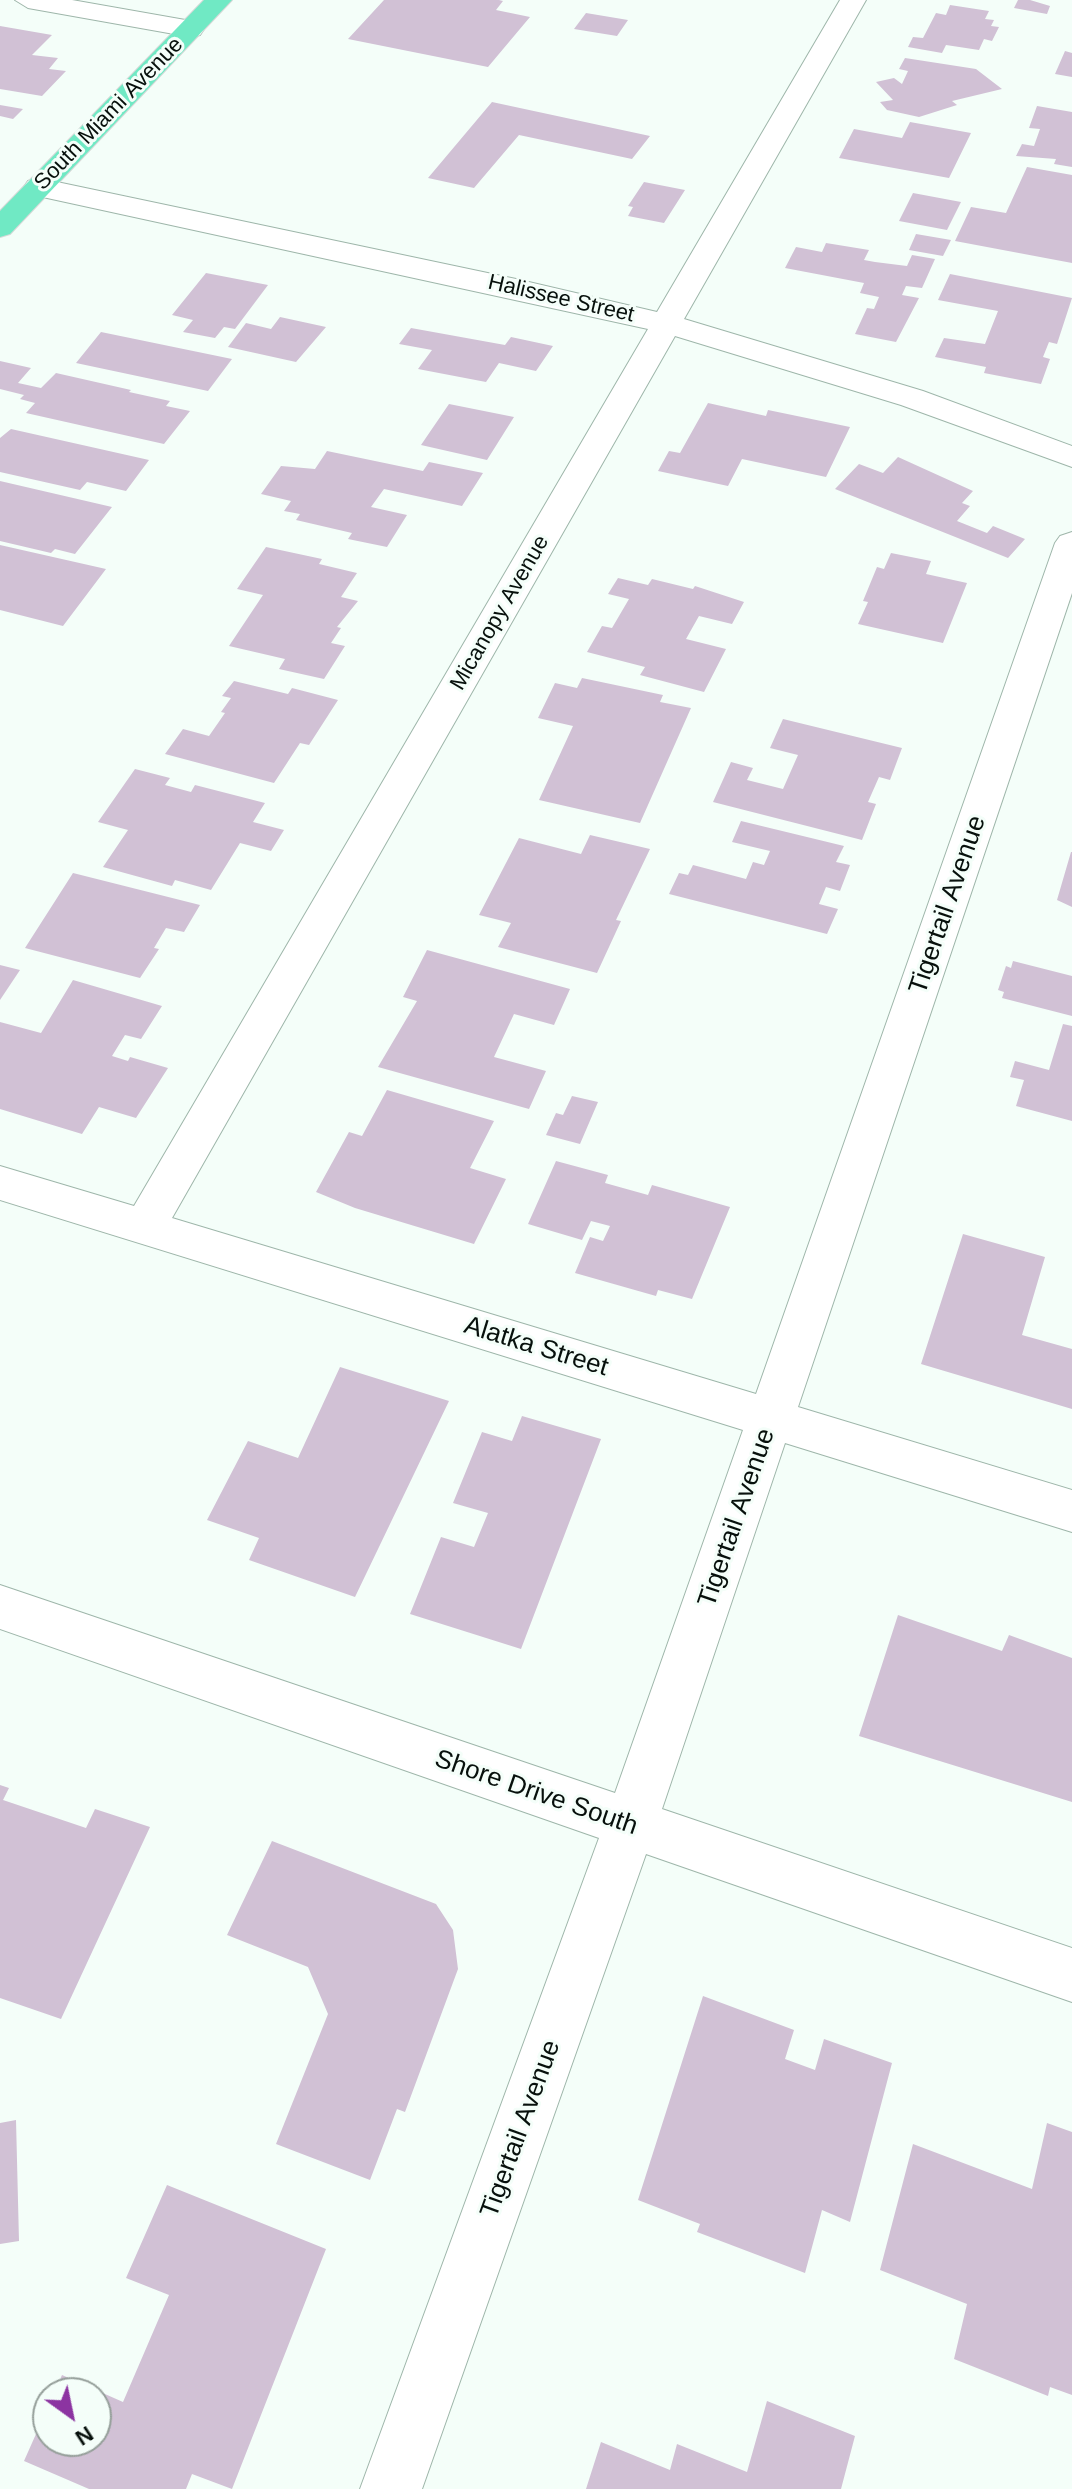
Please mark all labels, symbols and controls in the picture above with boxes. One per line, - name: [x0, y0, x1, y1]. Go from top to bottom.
- street label: South Miami Avenue: [29, 32, 189, 196]
- street label: Halissee Street: [485, 269, 637, 329]
- street label: Micanopy Avenue: [445, 531, 555, 695]
- street label: Tigertail Avenue: [903, 812, 993, 998]
- street label: Alatka Street: [460, 1310, 612, 1384]
- street label: Tigertail Avenue: [692, 1425, 782, 1611]
- street label: Shore Drive South: [430, 1744, 642, 1842]
- street label: Tigertail Avenue: [474, 2036, 568, 2222]
- north arrow: [32, 2377, 112, 2457]
- text: N: [71, 2421, 98, 2451]

